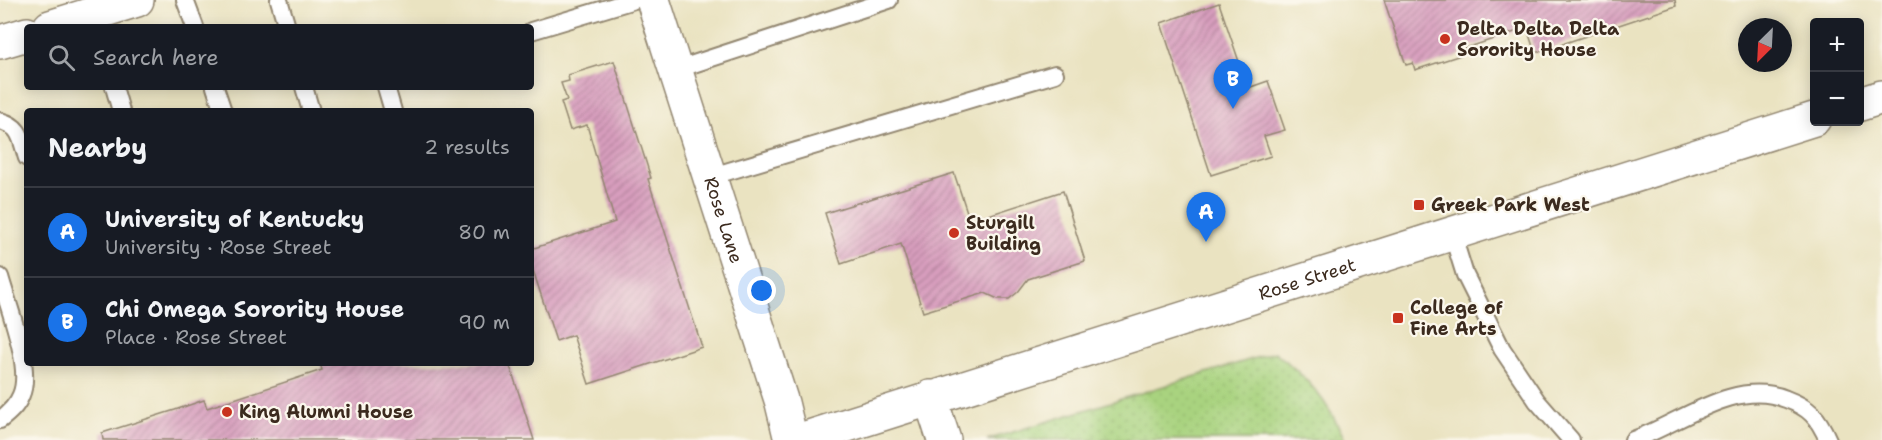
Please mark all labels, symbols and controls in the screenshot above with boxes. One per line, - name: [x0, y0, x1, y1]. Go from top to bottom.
- place label: Delta Delta Delta Sorority House: [1457, 17, 1620, 62]
- north arrow: [1738, 18, 1792, 72]
- map controls: [1810, 18, 1864, 126]
- button: +: [1810, 18, 1864, 72]
- search box: [24, 24, 534, 90]
- marker: Delta Delta Delta Sorority House: [1438, 32, 1452, 46]
- icon: search: [45, 41, 78, 74]
- text: Search here: [93, 43, 219, 72]
- pin: B: [1214, 60, 1252, 109]
- button: −: [1810, 72, 1864, 126]
- text: Nearby: [48, 130, 147, 165]
- text: 2 results: [424, 134, 510, 160]
- street label: Rose Lane: [698, 174, 749, 266]
- pin: A: [1186, 192, 1226, 242]
- place label: Greek Park West: [1431, 193, 1590, 217]
- marker: Greek Park West: [1412, 198, 1426, 212]
- text: University of Kentucky: [105, 205, 364, 234]
- place label: Sturgill Building: [966, 211, 1041, 256]
- text: A: [60, 219, 75, 245]
- text: 80 m: [458, 219, 510, 245]
- marker: Sturgill Building: [947, 226, 961, 240]
- text: University · Rose Street: [105, 234, 331, 260]
- street label: Rose Street: [1256, 253, 1359, 306]
- your location: [747, 276, 776, 305]
- text: Chi Omega Sorority House: [105, 295, 404, 324]
- place label: College of Fine Arts: [1410, 296, 1504, 341]
- text: B: [61, 309, 74, 335]
- text: 90 m: [458, 309, 510, 335]
- marker: College of Fine Arts: [1391, 311, 1405, 325]
- text: Place · Rose Street: [105, 324, 287, 350]
- place label: King Alumni House: [239, 400, 413, 424]
- marker: King Alumni House: [220, 405, 234, 419]

